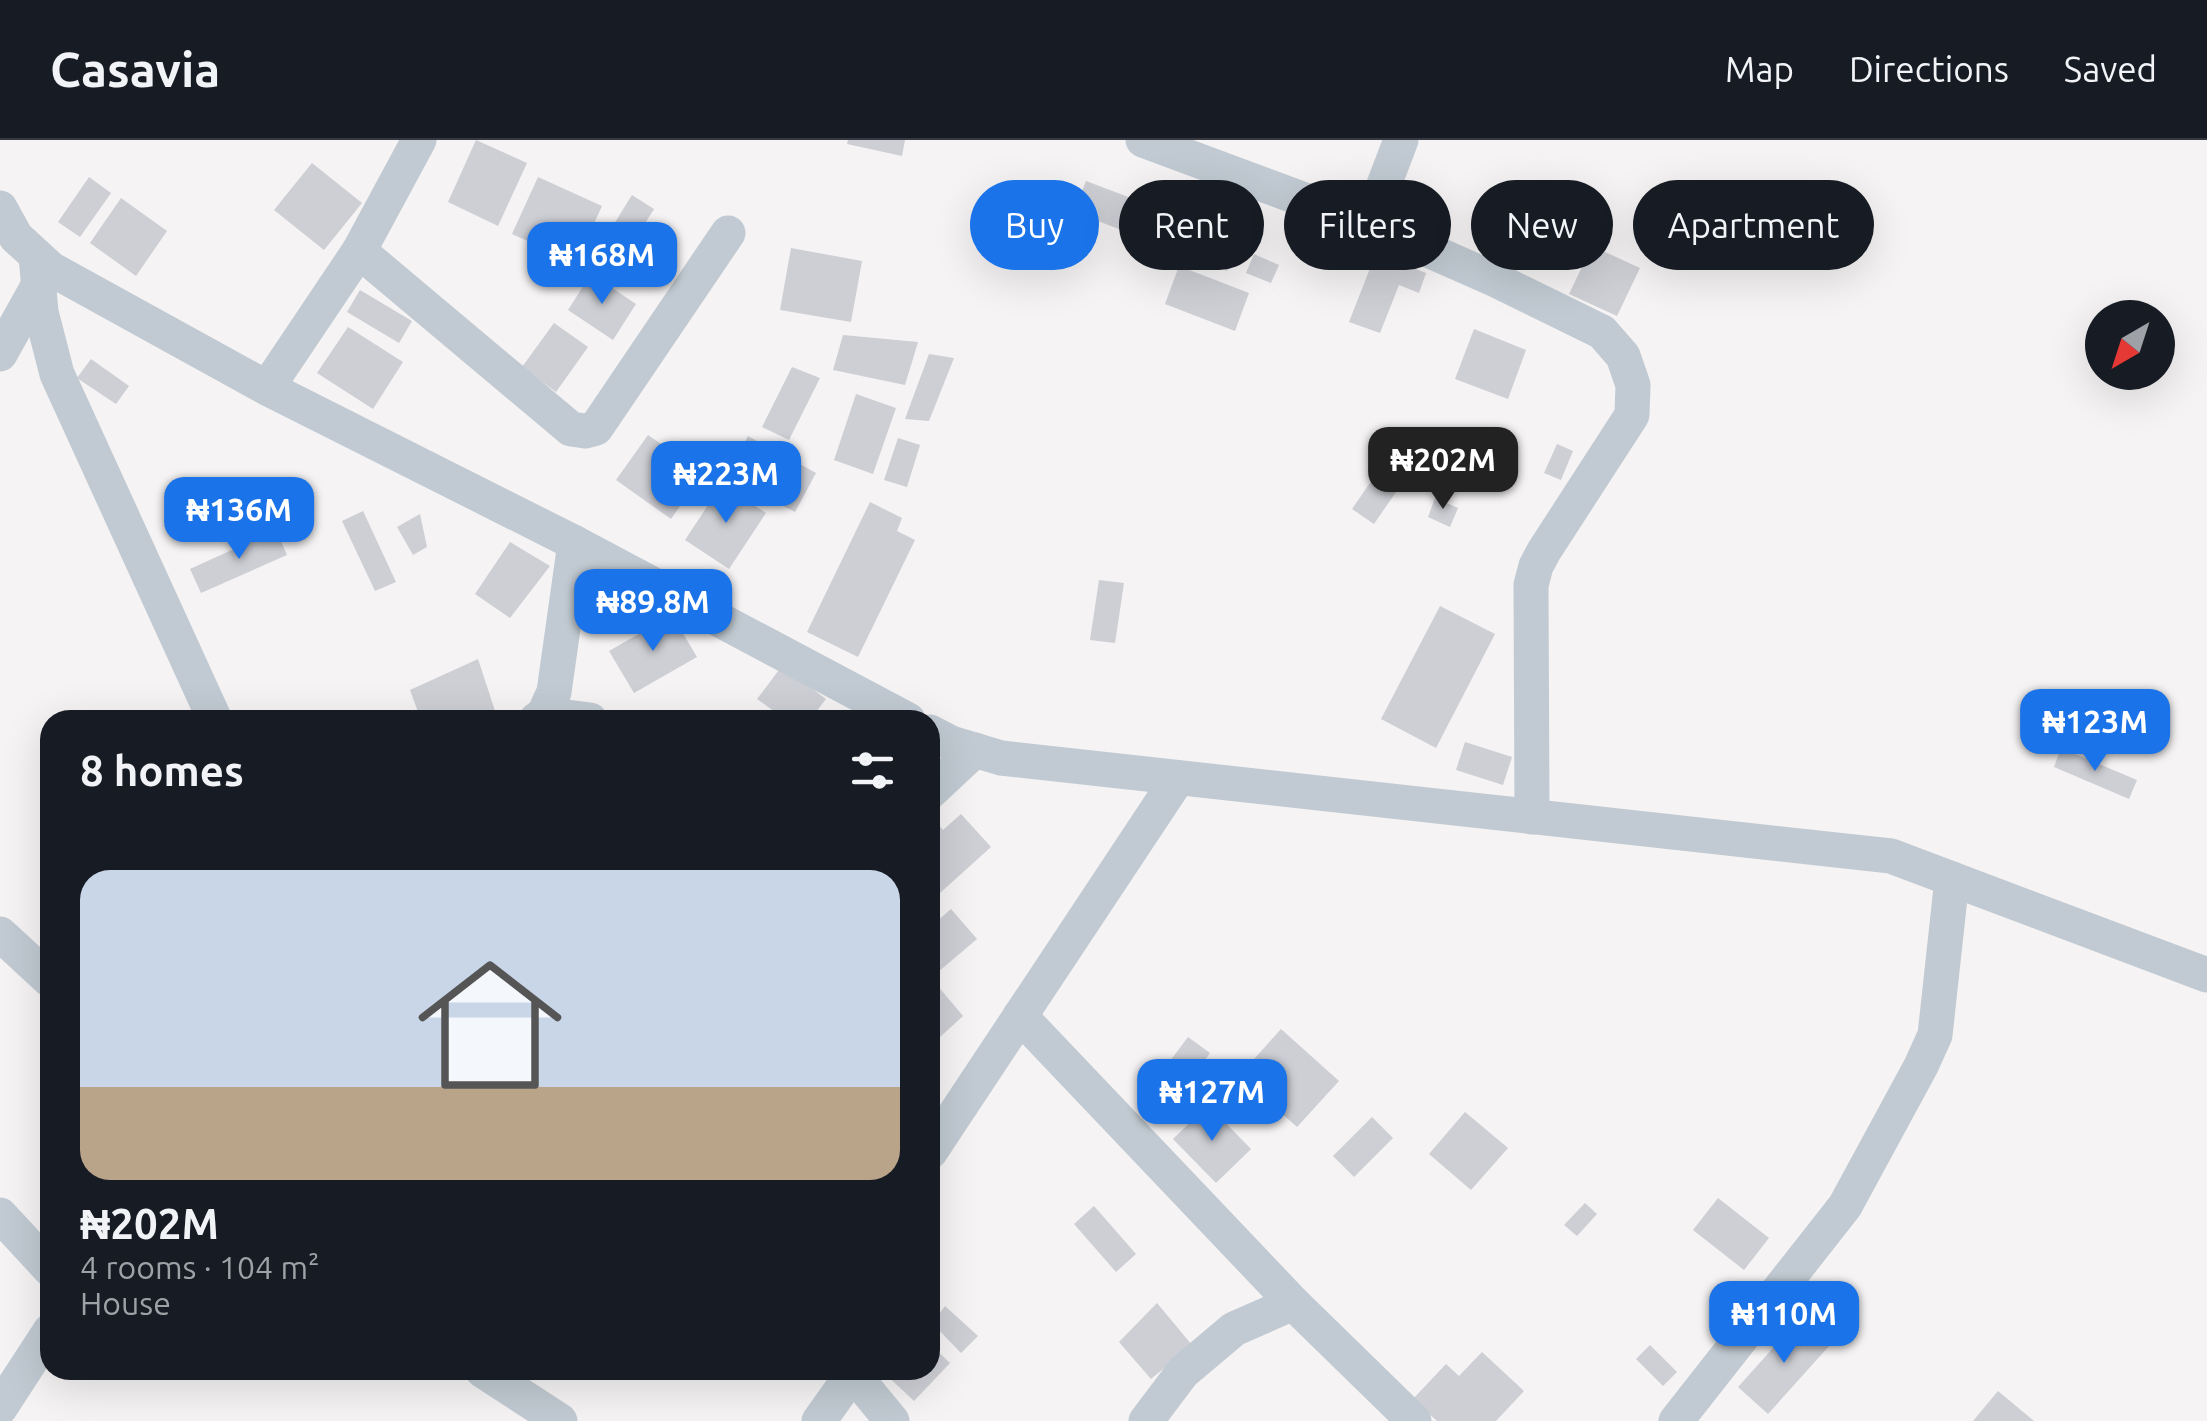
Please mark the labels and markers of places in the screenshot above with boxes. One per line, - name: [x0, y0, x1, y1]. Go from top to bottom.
- pin: ₦168M: [532, 222, 672, 307]
- pin: ₦202M: [1373, 427, 1513, 512]
- pin: ₦223M: [656, 441, 796, 526]
- pin: ₦136M: [169, 477, 309, 562]
- pin: ₦89.8M: [572, 569, 734, 654]
- pin: ₦123M: [2025, 689, 2165, 774]
- pin: ₦127M: [1142, 1059, 1282, 1144]
- pin: ₦110M: [1714, 1281, 1854, 1366]

